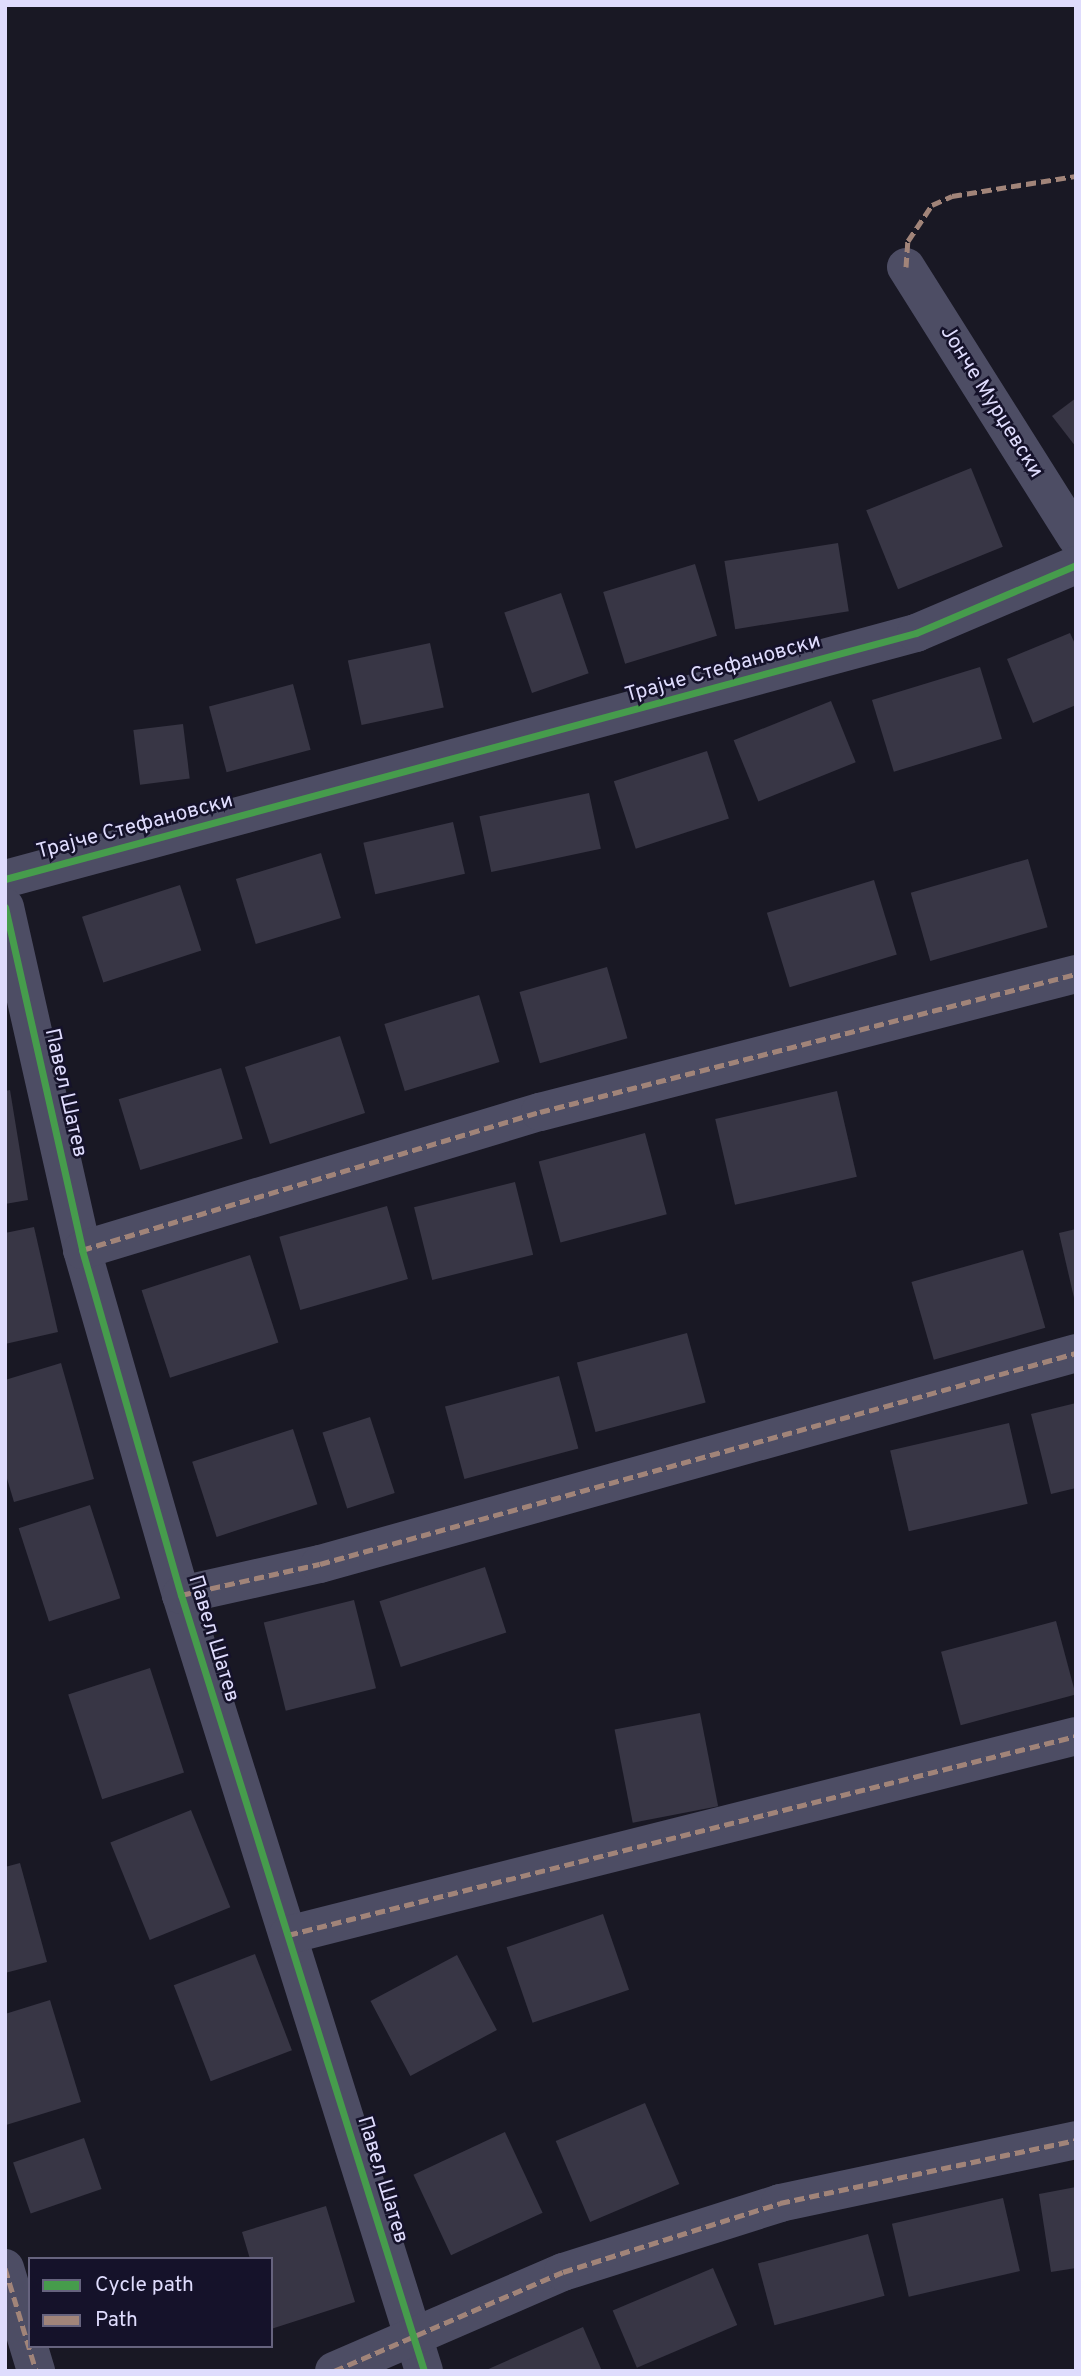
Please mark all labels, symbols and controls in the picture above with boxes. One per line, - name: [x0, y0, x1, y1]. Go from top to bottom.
- street label: Јонче Мурџевски: [934, 321, 1048, 483]
- street label: Трајче Стефановски: [622, 629, 824, 709]
- street label: Трајче Стефановски: [34, 789, 236, 865]
- street label: Павел Шатев: [38, 1026, 92, 1160]
- street label: Павел Шатев: [182, 1572, 244, 1706]
- street label: Павел Шатев: [351, 2113, 413, 2247]
- legend: [28, 2257, 273, 2348]
- text: Cycle path: [95, 2272, 194, 2299]
- text: Path: [95, 2307, 138, 2334]

